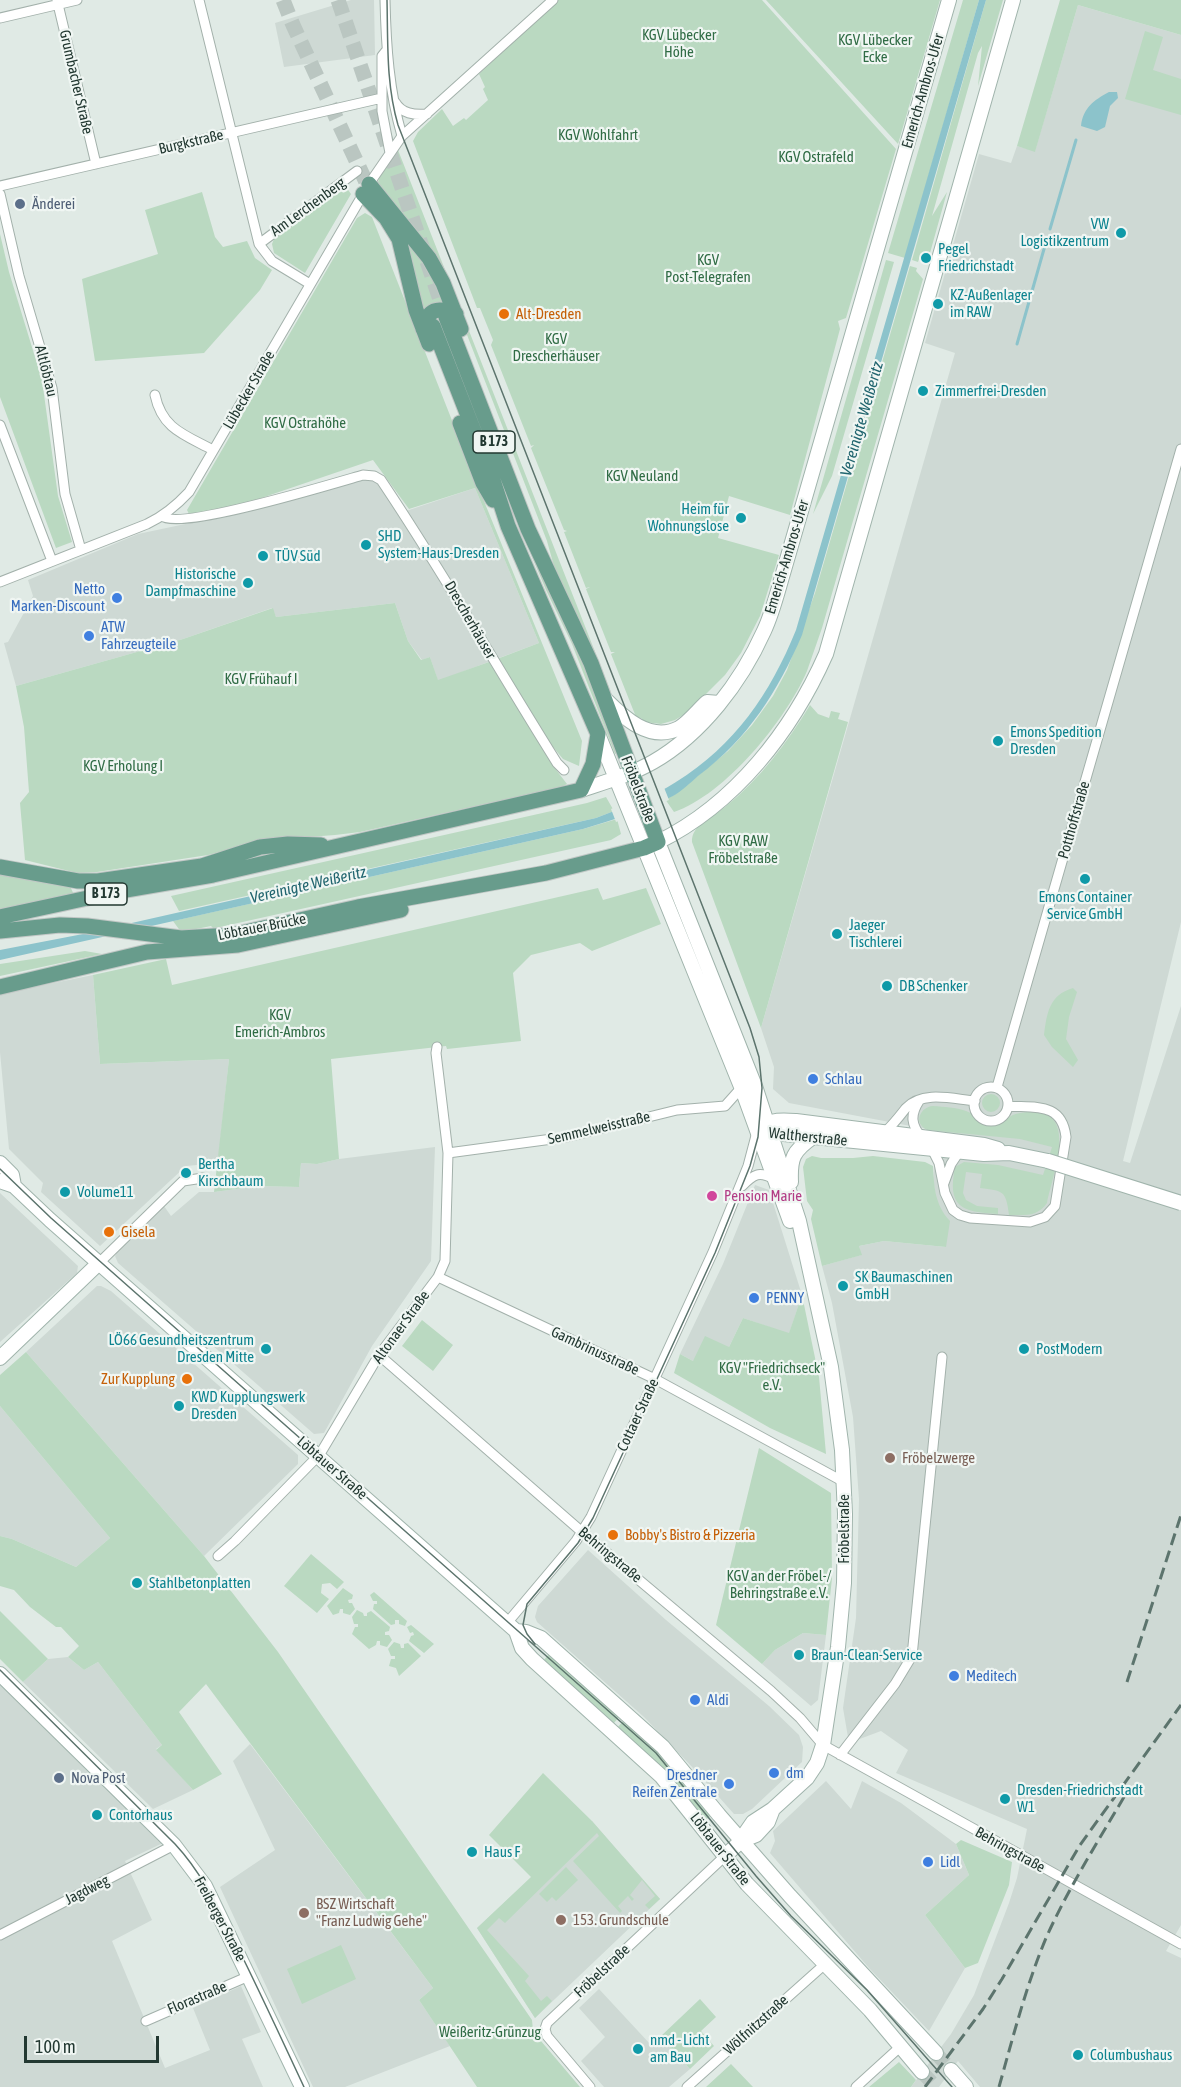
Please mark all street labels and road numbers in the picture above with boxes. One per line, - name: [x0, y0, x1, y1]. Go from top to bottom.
- street label: Grumbacher Straße: [55, 28, 97, 136]
- street label: Emerich-Ambros-Ufer: [898, 32, 948, 150]
- street label: Burgkstraße: [157, 126, 225, 158]
- street label: Am Lerchenberg: [267, 174, 349, 240]
- street label: Altlöbtau: [31, 344, 61, 398]
- street label: Lübecker Straße: [219, 348, 279, 432]
- road number: B 173: [473, 431, 515, 453]
- street label: Emerich-Ambros-Ufer: [761, 498, 813, 616]
- street label: Drescherhäuser: [440, 578, 500, 662]
- street label: Fröbelstraße: [617, 753, 659, 825]
- street label: Potthoffstraße: [1054, 779, 1094, 861]
- road number: B 173: [85, 883, 127, 905]
- street label: Löbtauer Brücke: [216, 910, 308, 944]
- street label: Semmelweisstraße: [546, 1108, 652, 1148]
- street label: Waltherstraße: [768, 1124, 848, 1150]
- street label: Altonaer Straße: [369, 1287, 433, 1367]
- street label: Gambrinusstraße: [548, 1323, 642, 1379]
- street label: Cottaer Straße: [613, 1376, 663, 1454]
- street label: Löbtauer Straße: [293, 1433, 371, 1503]
- street label: Fröbelstraße: [835, 1494, 853, 1564]
- street label: Behringstraße: [575, 1523, 645, 1587]
- street label: Löbtauer Straße: [686, 1809, 754, 1889]
- street label: Behringstraße: [972, 1823, 1048, 1877]
- street label: Jagdweg: [62, 1871, 112, 1909]
- street label: Freiberger Straße: [190, 1874, 250, 1964]
- street label: Fröbelstraße: [570, 1941, 634, 2001]
- street label: Florastraße: [165, 1977, 229, 2019]
- street label: Wölfnitzstraße: [720, 1991, 792, 2059]

